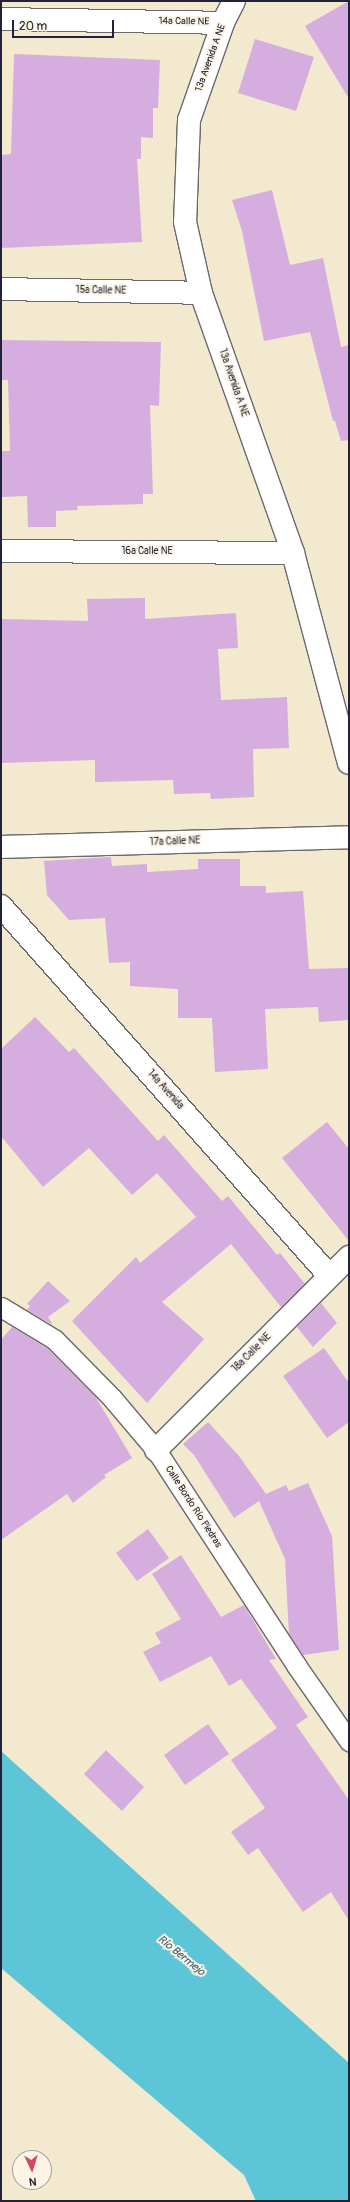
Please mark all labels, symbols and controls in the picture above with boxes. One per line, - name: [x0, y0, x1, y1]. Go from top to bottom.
- scale bar: [14, 12, 116, 38]
- street label: 14a Calle NE: [158, 16, 210, 28]
- text: 20 m: [19, 19, 47, 34]
- street label: 13a Avenida A NE: [193, 22, 229, 94]
- street label: 15a Calle NE: [76, 285, 126, 297]
- street label: 13a Avenida A NE: [216, 347, 250, 419]
- street label: 16a Calle NE: [121, 546, 173, 558]
- street label: 17a Calle NE: [149, 835, 201, 849]
- street label: 14a Avenida: [144, 1068, 186, 1112]
- street label: 18a Calle NE: [230, 1331, 274, 1375]
- street label: Calle Bordo Río Piedras: [162, 1464, 224, 1550]
- water label: Río Bermejo: [155, 1933, 207, 1979]
- north arrow: [12, 2150, 52, 2190]
- text: N: [29, 2175, 37, 2188]

